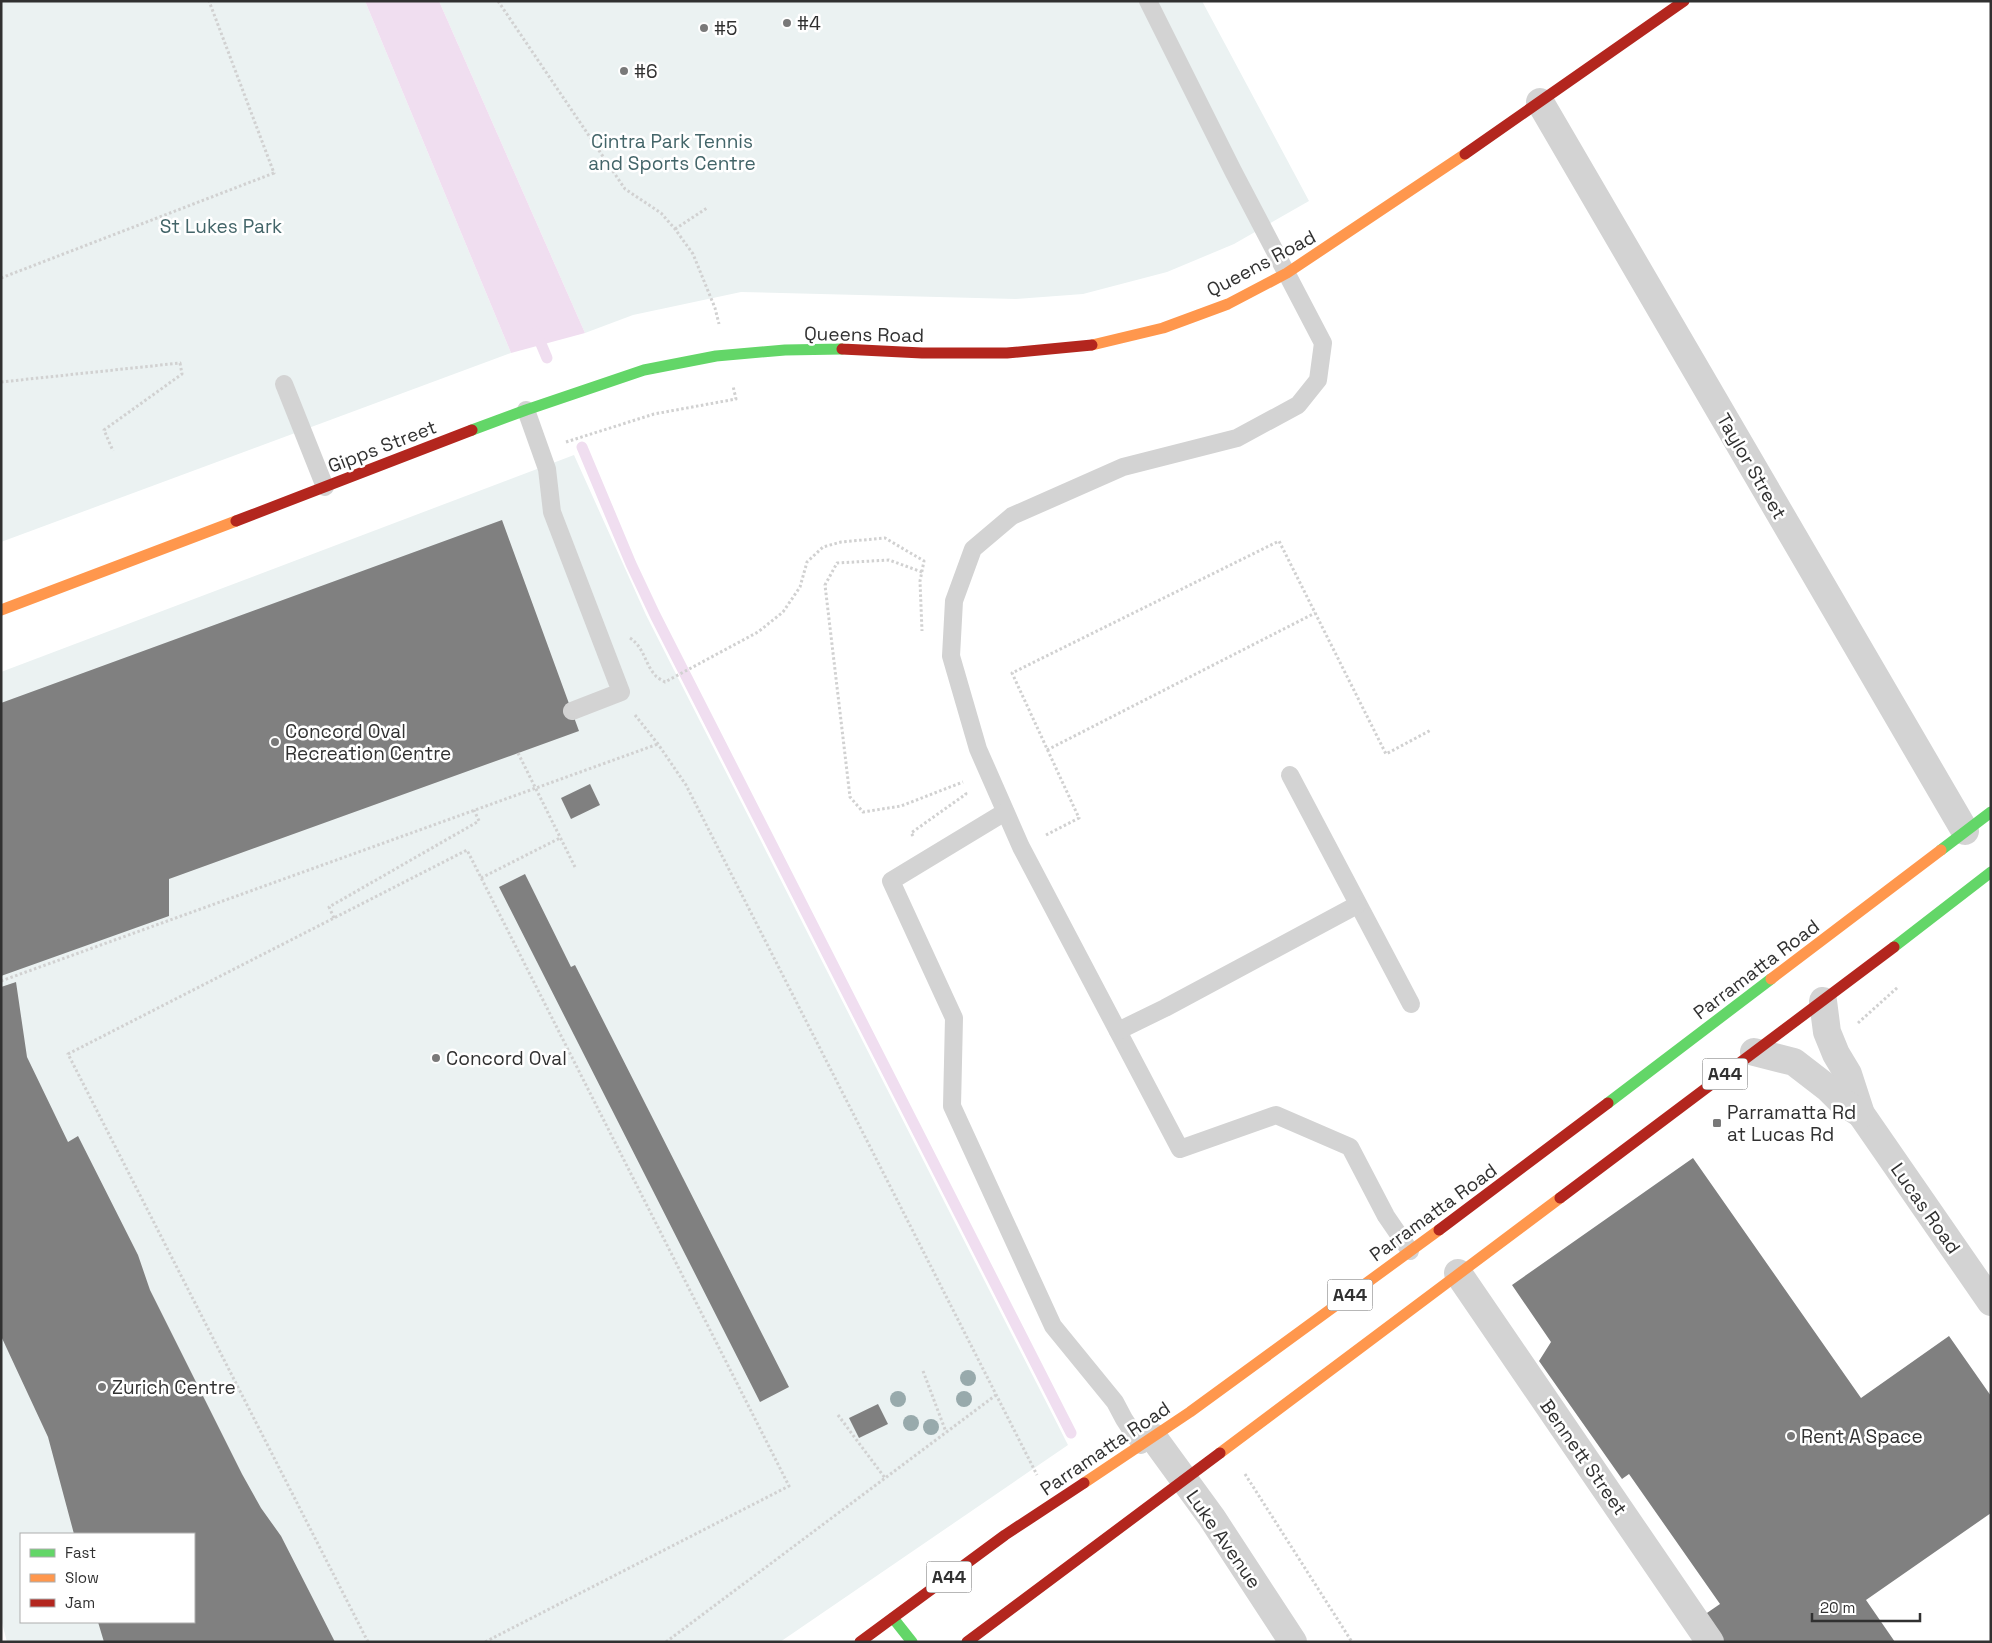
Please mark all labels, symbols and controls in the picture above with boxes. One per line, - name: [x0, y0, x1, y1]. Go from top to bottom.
- place label: #4: [797, 11, 821, 36]
- place label: #5: [714, 16, 737, 41]
- marker: #4: [781, 17, 793, 29]
- marker: #5: [698, 22, 710, 34]
- place label: #6: [634, 59, 658, 84]
- marker: #6: [618, 65, 630, 77]
- park label: Cintra Park Tennis and Sports Centre: [588, 129, 756, 176]
- park label: St Lukes Park: [160, 214, 282, 239]
- street label: Queens Road: [1202, 224, 1320, 303]
- street label: Queens Road: [804, 321, 924, 348]
- street label: Taylor Street: [1711, 409, 1792, 524]
- street label: Gipps Street: [324, 414, 440, 479]
- place label: Concord Oval Recreation Centre: [285, 719, 451, 766]
- marker: Concord Oval Recreation Centre: [269, 736, 281, 748]
- street label: Parramatta Road: [1688, 914, 1824, 1025]
- place label: Concord Oval: [446, 1046, 567, 1071]
- marker: Concord Oval: [430, 1052, 442, 1064]
- road number: A44: [1702, 1058, 1748, 1090]
- place label: Parramatta Rd at Lucas Rd: [1727, 1100, 1856, 1147]
- marker: Parramatta Rd at Lucas Rd: [1711, 1117, 1723, 1129]
- street label: Parramatta Road: [1365, 1158, 1502, 1267]
- street label: Lucas Road: [1885, 1158, 1966, 1259]
- road number: A44: [1328, 1280, 1372, 1310]
- place label: Zurich Centre: [112, 1375, 236, 1400]
- marker: Zurich Centre: [96, 1381, 108, 1393]
- street label: Bennett Street: [1534, 1394, 1633, 1520]
- street label: Parramatta Road: [1035, 1396, 1175, 1501]
- place label: Rent A Space: [1801, 1424, 1923, 1449]
- marker: Rent A Space: [1785, 1430, 1797, 1442]
- street label: Luke Avenue: [1180, 1485, 1267, 1593]
- legend: [20, 1533, 195, 1623]
- text: Fast: [65, 1543, 96, 1562]
- road number: A44: [926, 1561, 972, 1592]
- text: Slow: [65, 1568, 99, 1587]
- scale bar: [1812, 1590, 1920, 1622]
- text: Jam: [65, 1593, 95, 1612]
- text: 20 m: [1820, 1598, 1855, 1617]

